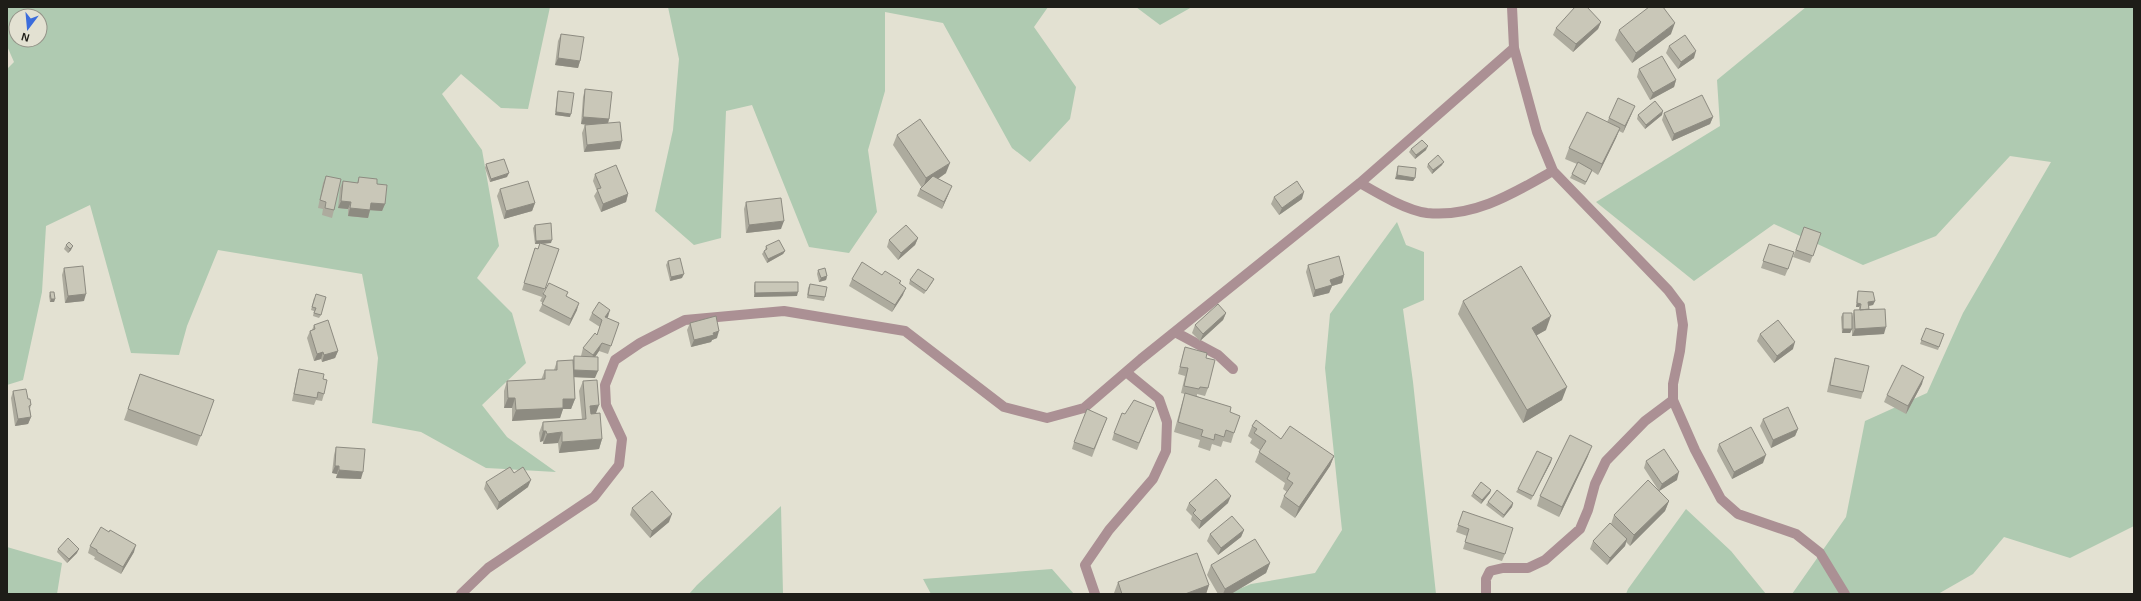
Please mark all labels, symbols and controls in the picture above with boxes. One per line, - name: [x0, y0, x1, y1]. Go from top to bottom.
- north arrow: [8, 8, 48, 48]
- text: N: [20, 31, 31, 44]

